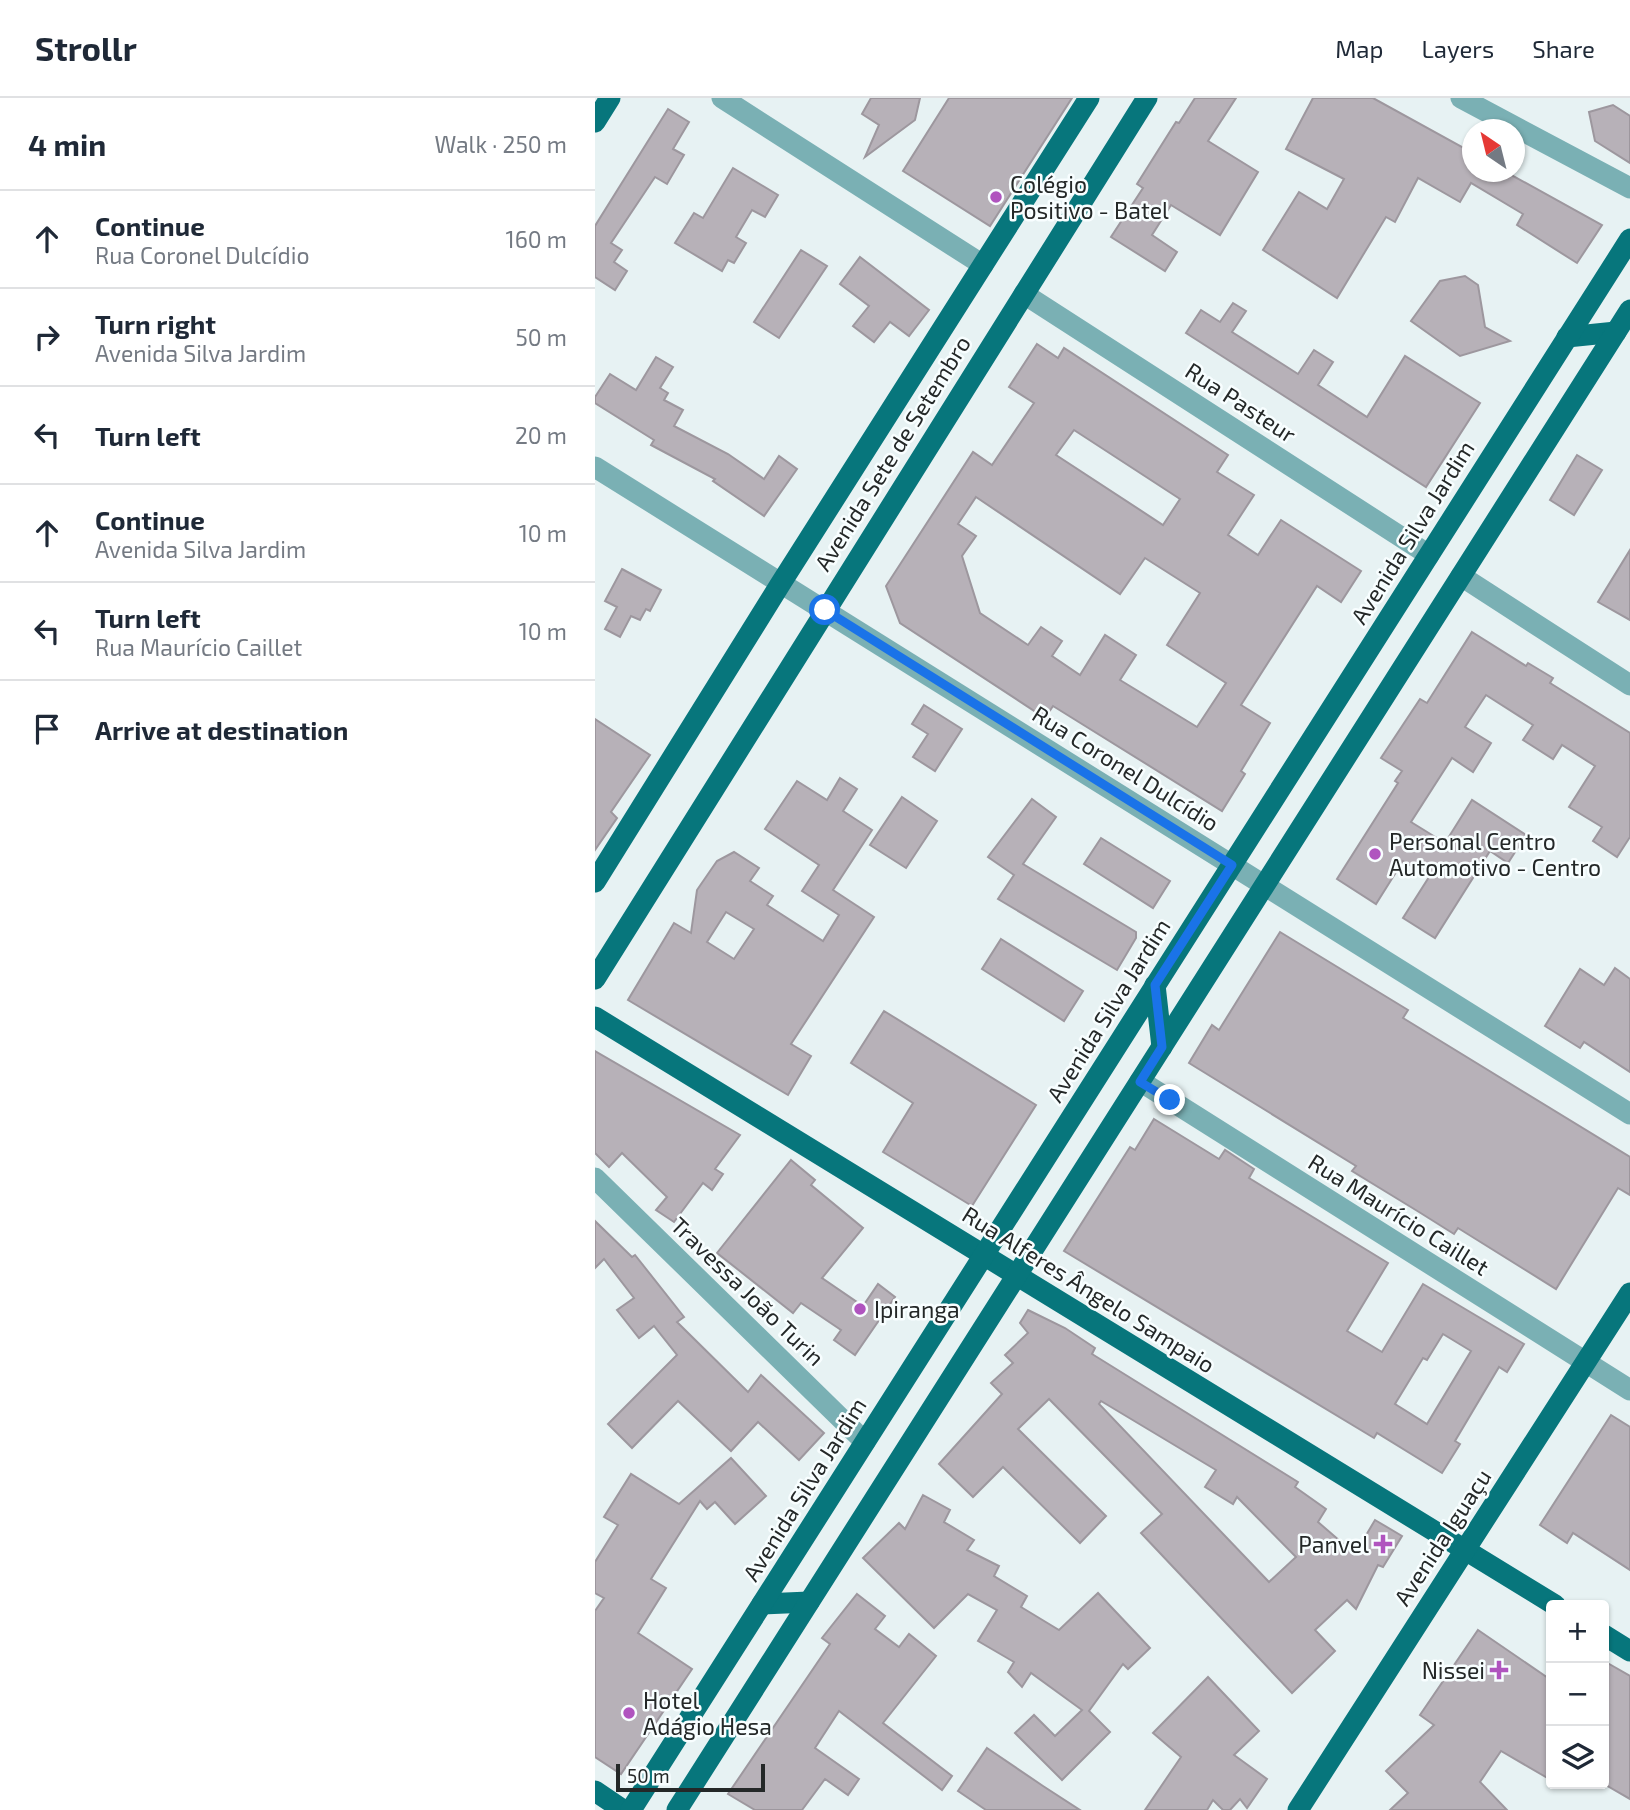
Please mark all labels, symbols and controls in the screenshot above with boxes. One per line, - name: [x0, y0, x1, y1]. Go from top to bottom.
- text: Strollr: [35, 28, 137, 68]
- text: Map: [1335, 34, 1383, 63]
- text: Layers: [1421, 34, 1494, 63]
- text: Share: [1532, 34, 1595, 63]
- north arrow: [1462, 119, 1525, 182]
- text: 4 min: [28, 126, 106, 162]
- text: Walk · 250 m: [434, 130, 567, 158]
- place label: Colégio Positivo - Batel: [1010, 170, 1169, 224]
- marker: Colégio Positivo - Batel: [988, 189, 1004, 205]
- text: Continue: [95, 210, 205, 241]
- icon: ahead: [28, 220, 66, 258]
- text: 160 m: [506, 225, 567, 253]
- text: Rua Coronel Dulcídio: [95, 241, 309, 269]
- text: Turn right: [95, 308, 216, 339]
- icon: right: [28, 318, 66, 356]
- text: 50 m: [516, 323, 567, 351]
- street label: Avenida Sete de Setembro: [808, 330, 976, 576]
- text: Avenida Silva Jardim: [95, 339, 306, 367]
- street label: Rua Pasteur: [1180, 356, 1302, 448]
- icon: left: [28, 416, 66, 454]
- text: Turn left: [95, 420, 201, 451]
- text: 20 m: [515, 421, 567, 449]
- street label: Avenida Silva Jardim: [1344, 435, 1480, 629]
- text: Continue: [95, 504, 205, 535]
- icon: ahead: [28, 514, 66, 552]
- text: 10 m: [519, 519, 567, 547]
- text: Avenida Silva Jardim: [95, 535, 306, 563]
- route start: [809, 594, 840, 625]
- text: Turn left: [95, 602, 201, 633]
- icon: left: [28, 612, 66, 650]
- text: 10 m: [519, 617, 567, 645]
- text: Rua Maurício Caillet: [95, 633, 302, 661]
- street label: Rua Coronel Dulcídio: [1028, 699, 1224, 837]
- icon: arrive: [28, 710, 66, 748]
- text: Arrive at destination: [95, 714, 348, 745]
- place label: Personal Centro Automotivo - Centro: [1389, 827, 1601, 881]
- marker: Personal Centro Automotivo - Centro: [1367, 846, 1383, 862]
- street label: Avenida Silva Jardim: [1040, 913, 1176, 1107]
- route end: [1154, 1084, 1185, 1115]
- street label: Rua Maurício Caillet: [1304, 1147, 1495, 1281]
- street label: Rua Alferes Ângelo Sampaio: [958, 1200, 1220, 1378]
- street label: Travessa João Turin: [666, 1211, 830, 1371]
- place label: Ipiranga: [874, 1295, 960, 1323]
- marker: Ipiranga: [852, 1301, 868, 1317]
- street label: Avenida Silva Jardim: [736, 1392, 872, 1586]
- street label: Avenida Iguaçu: [1387, 1463, 1497, 1611]
- place label: Panvel: [1298, 1530, 1369, 1558]
- marker: Panvel: [1375, 1536, 1391, 1552]
- map controls: [1546, 1600, 1609, 1789]
- button: +: [1546, 1600, 1609, 1663]
- place label: Nissei: [1422, 1656, 1485, 1684]
- marker: Nissei: [1491, 1662, 1507, 1678]
- button: −: [1546, 1663, 1609, 1726]
- place label: Hotel Adágio Hesa: [643, 1686, 772, 1740]
- marker: Hotel Adágio Hesa: [621, 1705, 637, 1721]
- button: layers: [1546, 1726, 1609, 1789]
- scale bar: [616, 1761, 765, 1793]
- text: 50 m: [627, 1764, 670, 1787]

